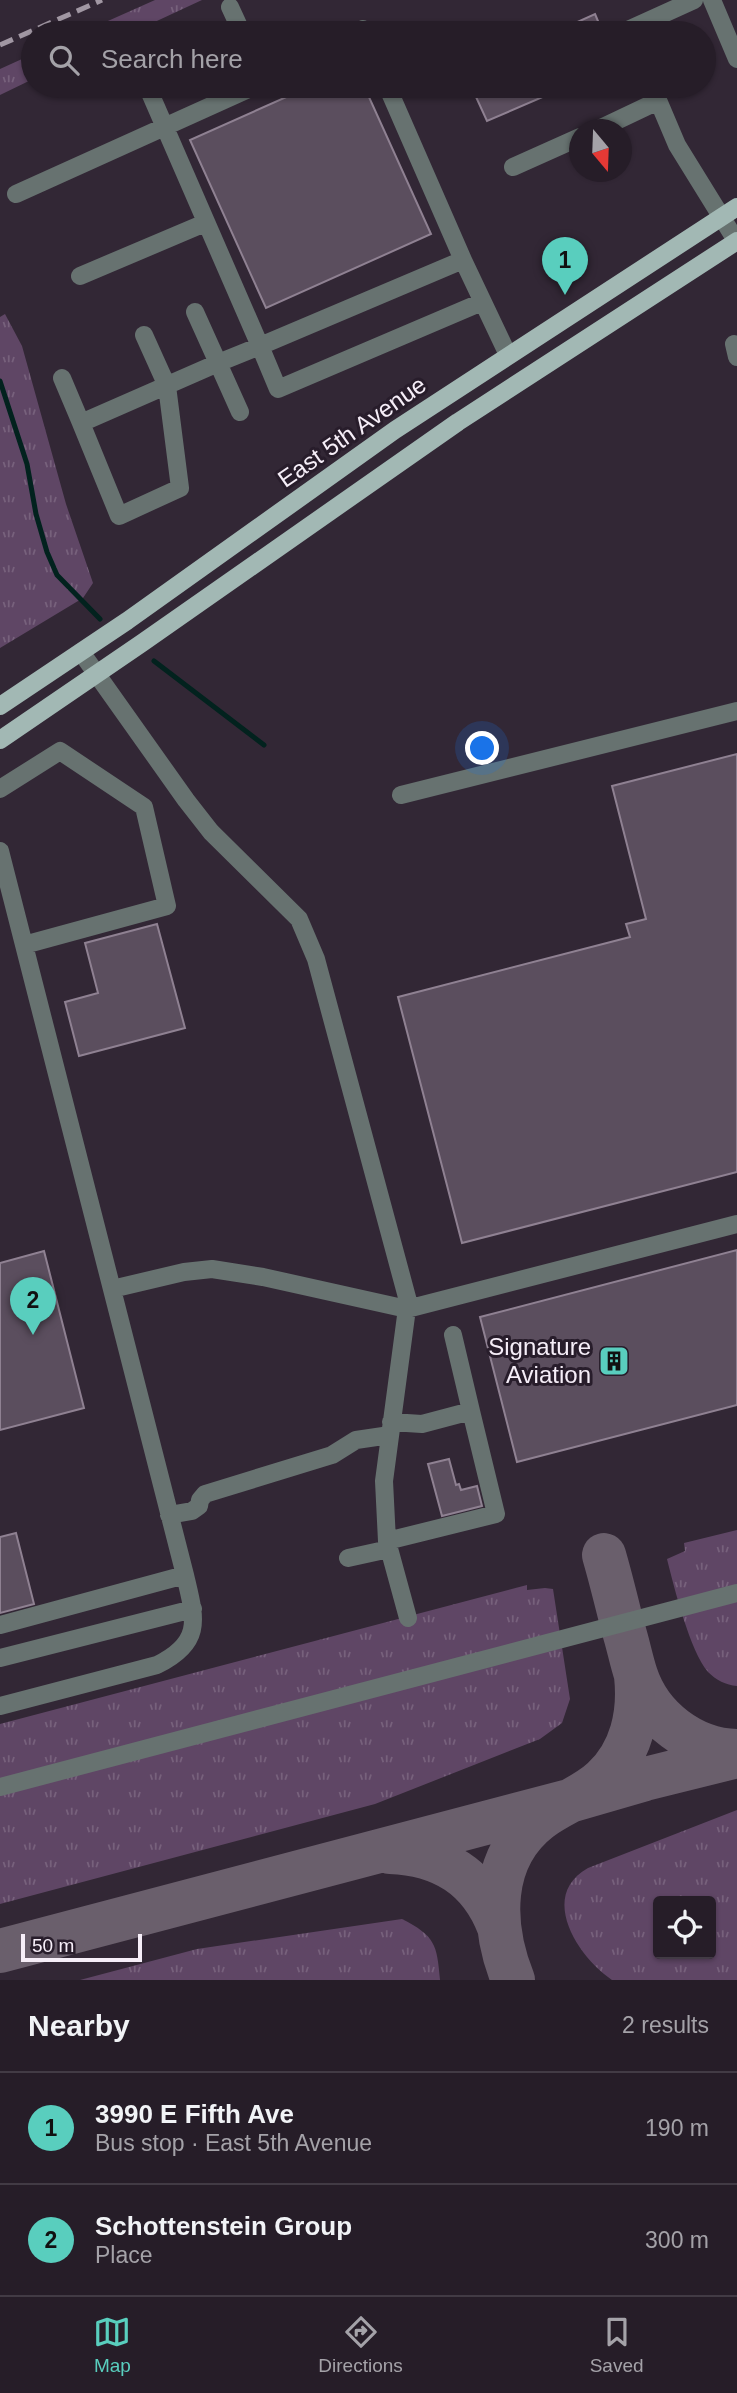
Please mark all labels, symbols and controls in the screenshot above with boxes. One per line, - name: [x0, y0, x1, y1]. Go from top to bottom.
- search box: [21, 21, 716, 98]
- icon: search: [45, 41, 83, 79]
- text: Search here: [101, 44, 243, 74]
- north arrow: [569, 119, 632, 182]
- pin: 1: [542, 237, 588, 295]
- street label: East 5th Avenue: [273, 371, 431, 493]
- your location: [465, 731, 499, 765]
- pin: 2: [10, 1277, 56, 1335]
- place label: Signature Aviation: [488, 1333, 591, 1388]
- building icon: Signature Aviation: [597, 1344, 631, 1378]
- map controls: [653, 1896, 716, 1959]
- button: locate: [653, 1896, 716, 1959]
- scale bar: [21, 1931, 142, 1963]
- text: 50 m: [32, 1935, 74, 1956]
- text: Nearby: [28, 2009, 130, 2042]
- text: 2 results: [622, 2012, 709, 2038]
- text: 3990 E Fifth Ave: [95, 2099, 294, 2129]
- text: 1: [45, 2115, 57, 2141]
- text: 190 m: [645, 2115, 709, 2141]
- text: Bus stop · East 5th Avenue: [95, 2130, 372, 2156]
- text: Schottenstein Group: [95, 2211, 352, 2241]
- text: 2: [45, 2227, 57, 2253]
- text: 300 m: [645, 2227, 709, 2253]
- text: Place: [95, 2242, 153, 2268]
- tab: Map: [93, 2313, 131, 2377]
- tab: Directions: [318, 2313, 403, 2377]
- tab: Saved: [590, 2313, 644, 2377]

